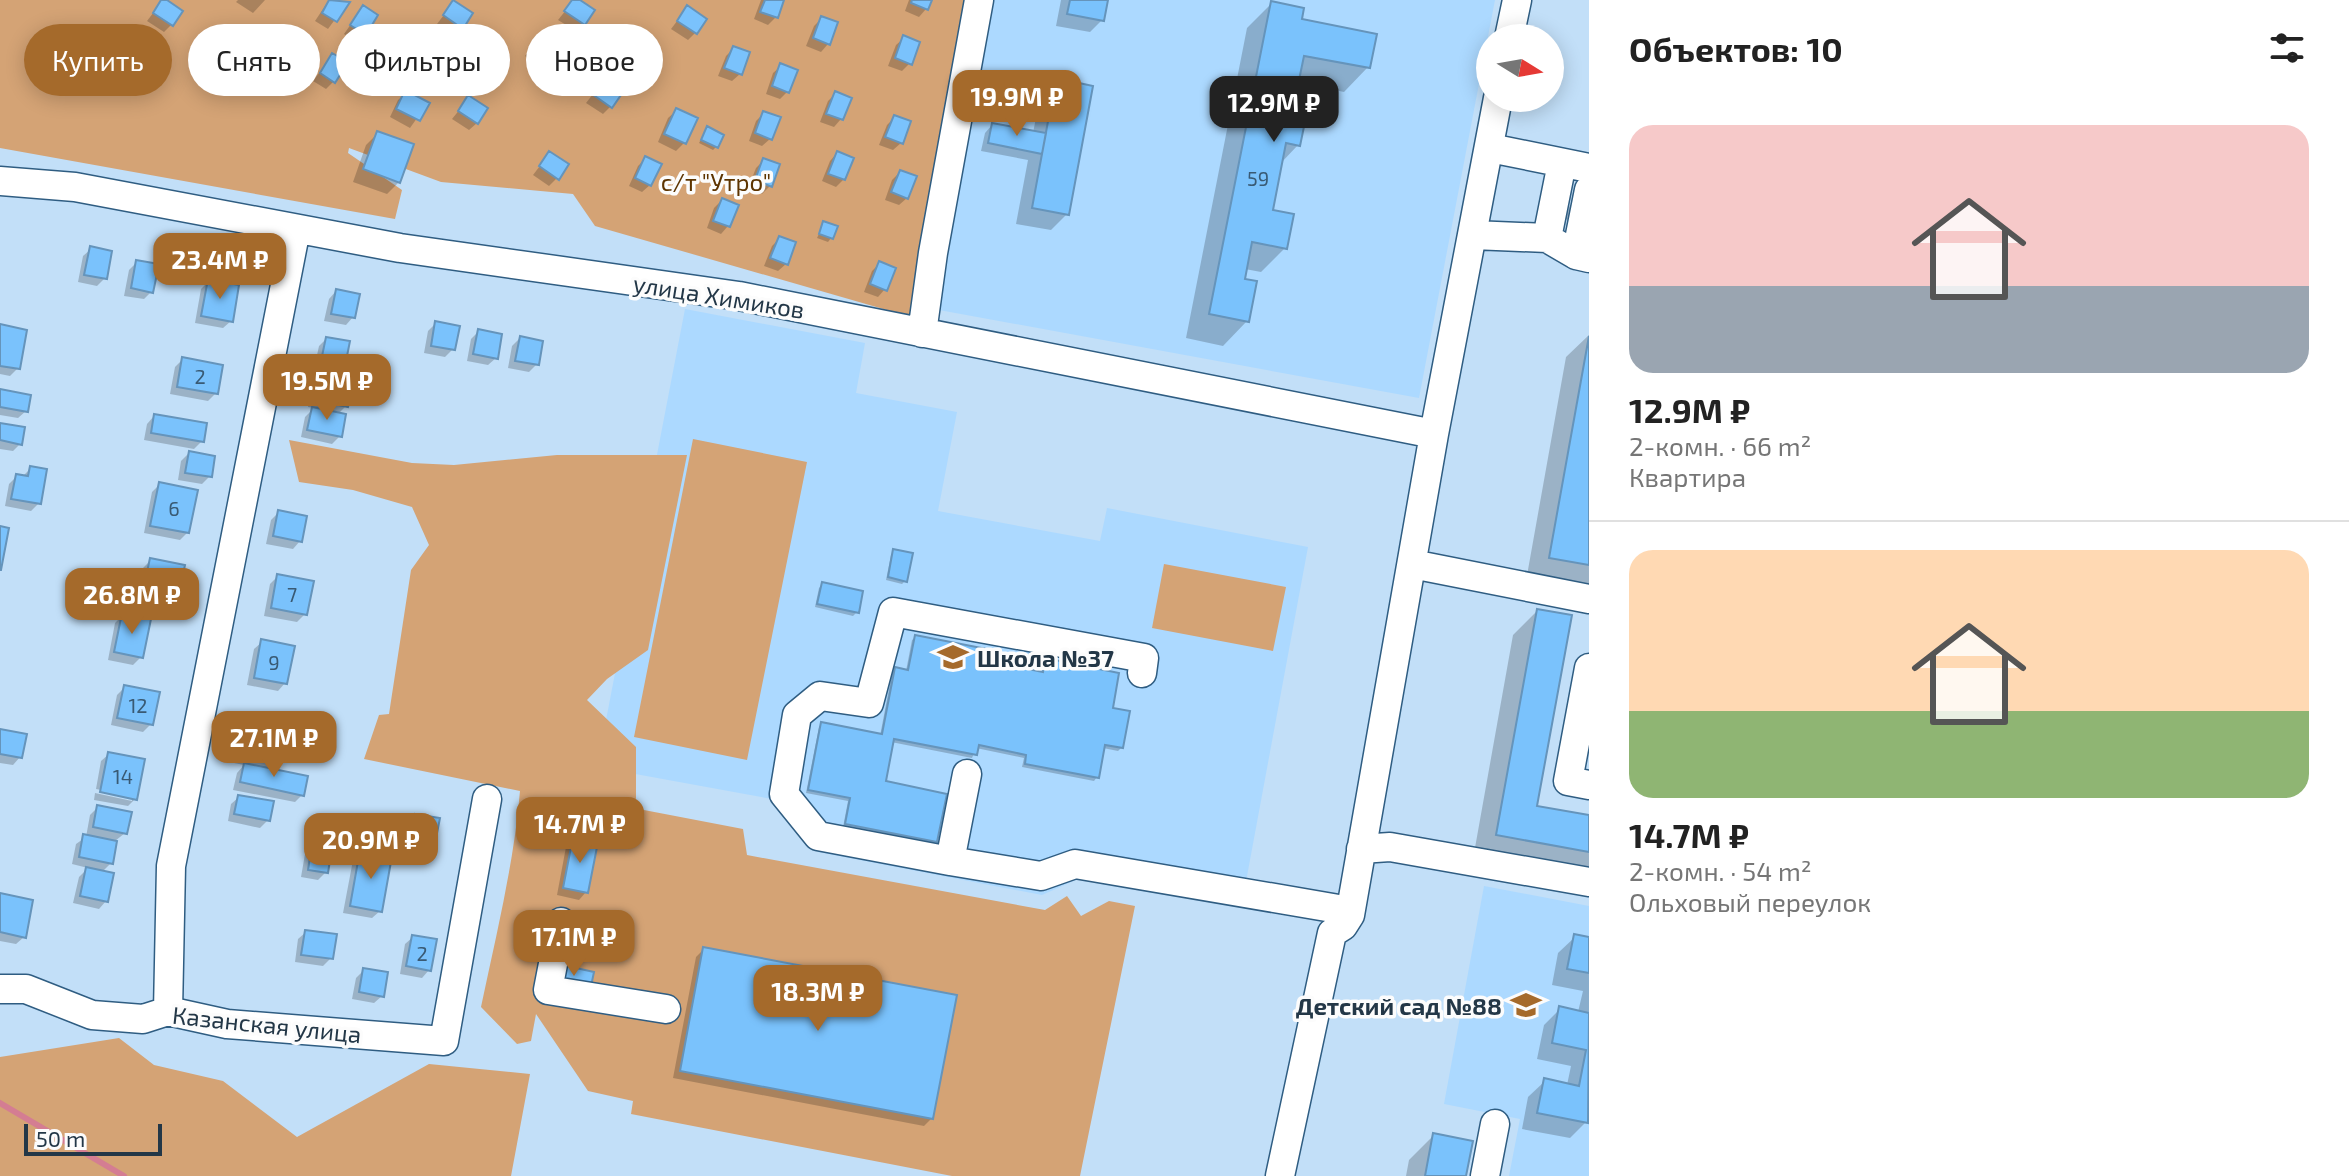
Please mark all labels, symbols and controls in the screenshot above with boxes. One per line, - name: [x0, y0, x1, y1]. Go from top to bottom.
- chip: Купить: [24, 24, 172, 96]
- chip: Снять: [188, 24, 320, 96]
- chip: Фильтры: [336, 24, 510, 96]
- chip: Новое: [526, 24, 663, 96]
- north arrow: [1476, 24, 1564, 112]
- map controls: [1476, 24, 1564, 112]
- icon: filters: [2265, 26, 2309, 70]
- text: Объектов: 10: [1629, 28, 1843, 69]
- pin: 19.9M ₽: [943, 70, 1091, 138]
- pin: 12.9M ₽: [1200, 76, 1348, 144]
- text: 19.9M ₽: [970, 80, 1064, 111]
- text: 12.9M ₽: [1228, 86, 1320, 117]
- house number: 59: [1247, 166, 1269, 190]
- park label: с/т "Утро": [661, 167, 771, 196]
- icon: home: [1897, 177, 2041, 321]
- pin: 23.4M ₽: [146, 233, 294, 301]
- text: 23.4M ₽: [171, 243, 269, 274]
- street label: улица Химиков: [631, 268, 807, 325]
- pin: 19.5M ₽: [253, 354, 401, 422]
- house number: 2: [194, 364, 206, 388]
- text: 19.5M ₽: [281, 364, 373, 395]
- text: 12.9M ₽: [1629, 389, 1750, 430]
- text: 2-комн. · 66 m²: [1629, 430, 1811, 461]
- text: Квартира: [1629, 461, 1746, 492]
- house number: 6: [168, 496, 180, 520]
- pin: 26.8M ₽: [58, 568, 206, 636]
- text: 26.8M ₽: [83, 578, 181, 609]
- house number: 7: [287, 582, 297, 606]
- icon: home: [1897, 602, 2041, 746]
- school or university icon: Школа №37: [936, 640, 970, 674]
- place label: Школа №37: [977, 643, 1114, 672]
- house number: 9: [268, 650, 280, 674]
- house number: 12: [128, 693, 148, 717]
- pin: 27.1M ₽: [200, 711, 348, 779]
- text: 27.1M ₽: [230, 721, 318, 752]
- house number: 14: [113, 764, 133, 788]
- pin: 14.7M ₽: [506, 797, 654, 865]
- text: 14.7M ₽: [534, 807, 626, 838]
- pin: 20.9M ₽: [297, 813, 445, 881]
- text: 14.7M ₽: [1629, 814, 1749, 855]
- text: 20.9M ₽: [322, 823, 420, 854]
- text: 2-комн. · 54 m²: [1629, 855, 1812, 886]
- text: Ольховый переулок: [1629, 886, 1871, 917]
- pin: 17.1M ₽: [500, 910, 648, 978]
- text: 17.1M ₽: [531, 920, 617, 951]
- house number: 2: [416, 941, 428, 965]
- pin: 18.3M ₽: [744, 965, 892, 1033]
- text: 18.3M ₽: [771, 975, 865, 1006]
- school or university icon: Детский сад №88: [1509, 988, 1543, 1022]
- place label: Детский сад №88: [1296, 991, 1502, 1020]
- street label: Казанская улица: [171, 1000, 363, 1049]
- scale bar: [24, 1120, 162, 1156]
- text: 50 m: [36, 1125, 85, 1151]

